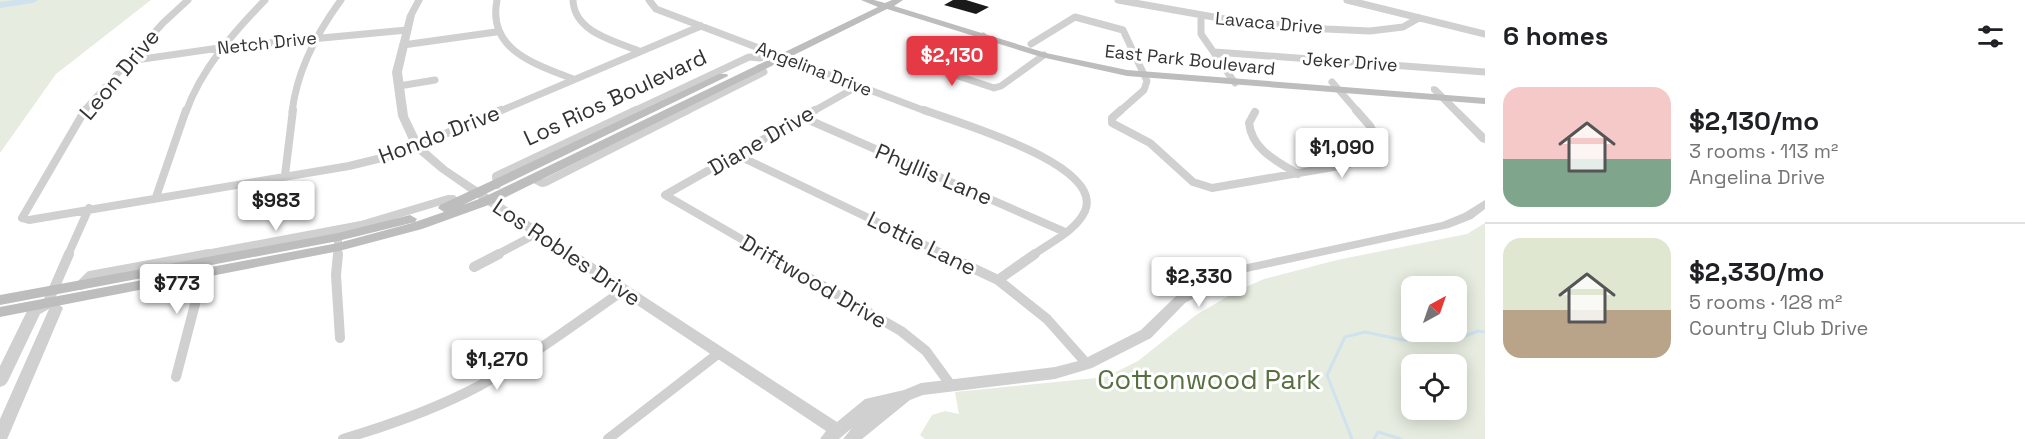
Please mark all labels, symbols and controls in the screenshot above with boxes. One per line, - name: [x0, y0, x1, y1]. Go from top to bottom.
- street label: Lavaca Drive: [1214, 6, 1324, 39]
- text: 6 homes: [1503, 19, 1608, 53]
- icon: filters: [1974, 20, 2007, 53]
- street label: Leon Drive: [73, 23, 165, 125]
- street label: Netch Drive: [216, 26, 318, 59]
- street label: Angelina Drive: [753, 36, 876, 101]
- pin: $2,130: [903, 36, 1001, 87]
- street label: East Park Boulevard: [1104, 39, 1276, 80]
- street label: Los Rios Boulevard: [519, 42, 711, 152]
- text: $2,130: [921, 42, 984, 68]
- street label: Jeker Drive: [1302, 47, 1398, 76]
- street label: Hondo Drive: [374, 98, 504, 170]
- street label: Diane Drive: [703, 99, 819, 181]
- text: $2,130/mo: [1689, 104, 1819, 138]
- icon: home: [1551, 111, 1623, 183]
- pin: $1,090: [1293, 128, 1391, 179]
- text: $1,090: [1309, 134, 1375, 160]
- street label: Phyllis Lane: [871, 137, 997, 211]
- text: 3 rooms · 113 m²: [1689, 138, 1838, 164]
- text: Angelina Drive: [1689, 164, 1825, 190]
- pin: $983: [240, 181, 312, 232]
- text: $983: [252, 187, 300, 213]
- street label: Los Robles Drive: [488, 192, 646, 312]
- street label: Lottie Lane: [863, 205, 981, 281]
- street label: Driftwood Drive: [736, 228, 892, 334]
- text: $2,330/mo: [1689, 255, 1825, 289]
- pin: $2,330: [1150, 257, 1248, 308]
- icon: home: [1551, 262, 1623, 334]
- text: $2,330: [1165, 263, 1233, 289]
- pin: $773: [141, 264, 213, 315]
- text: $773: [154, 270, 200, 296]
- north arrow: [1401, 276, 1467, 342]
- map controls: [1401, 276, 1467, 420]
- text: 5 rooms · 128 m²: [1689, 289, 1842, 315]
- text: Country Club Drive: [1689, 315, 1868, 341]
- pin: $1,270: [448, 340, 546, 391]
- text: $1,270: [466, 346, 528, 372]
- button: locate: [1401, 354, 1467, 420]
- park label: Cottonwood Park: [1097, 362, 1321, 397]

